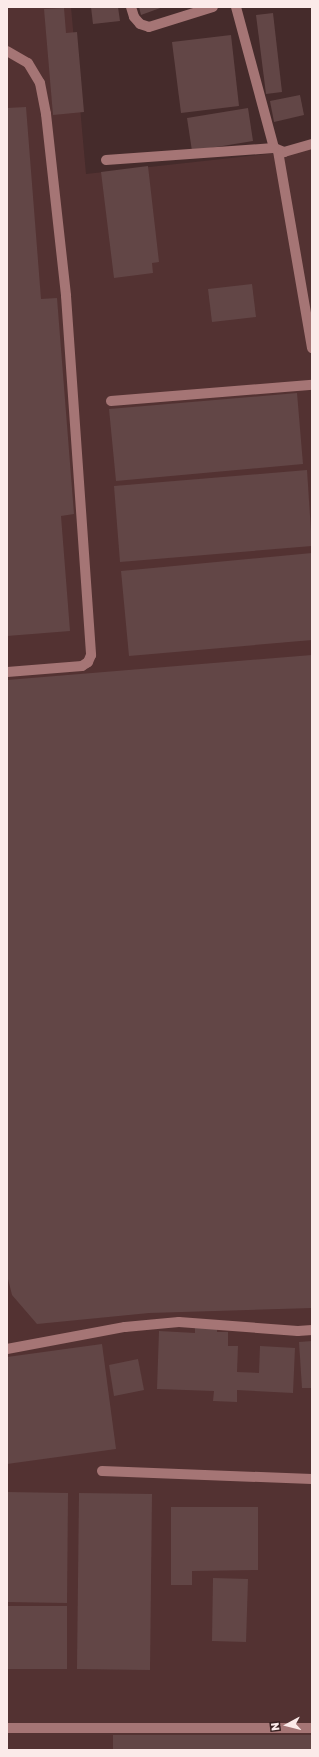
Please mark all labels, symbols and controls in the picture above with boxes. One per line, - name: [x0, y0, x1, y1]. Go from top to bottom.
- north arrow: [267, 1705, 307, 1745]
- text: N: [268, 1722, 282, 1731]

